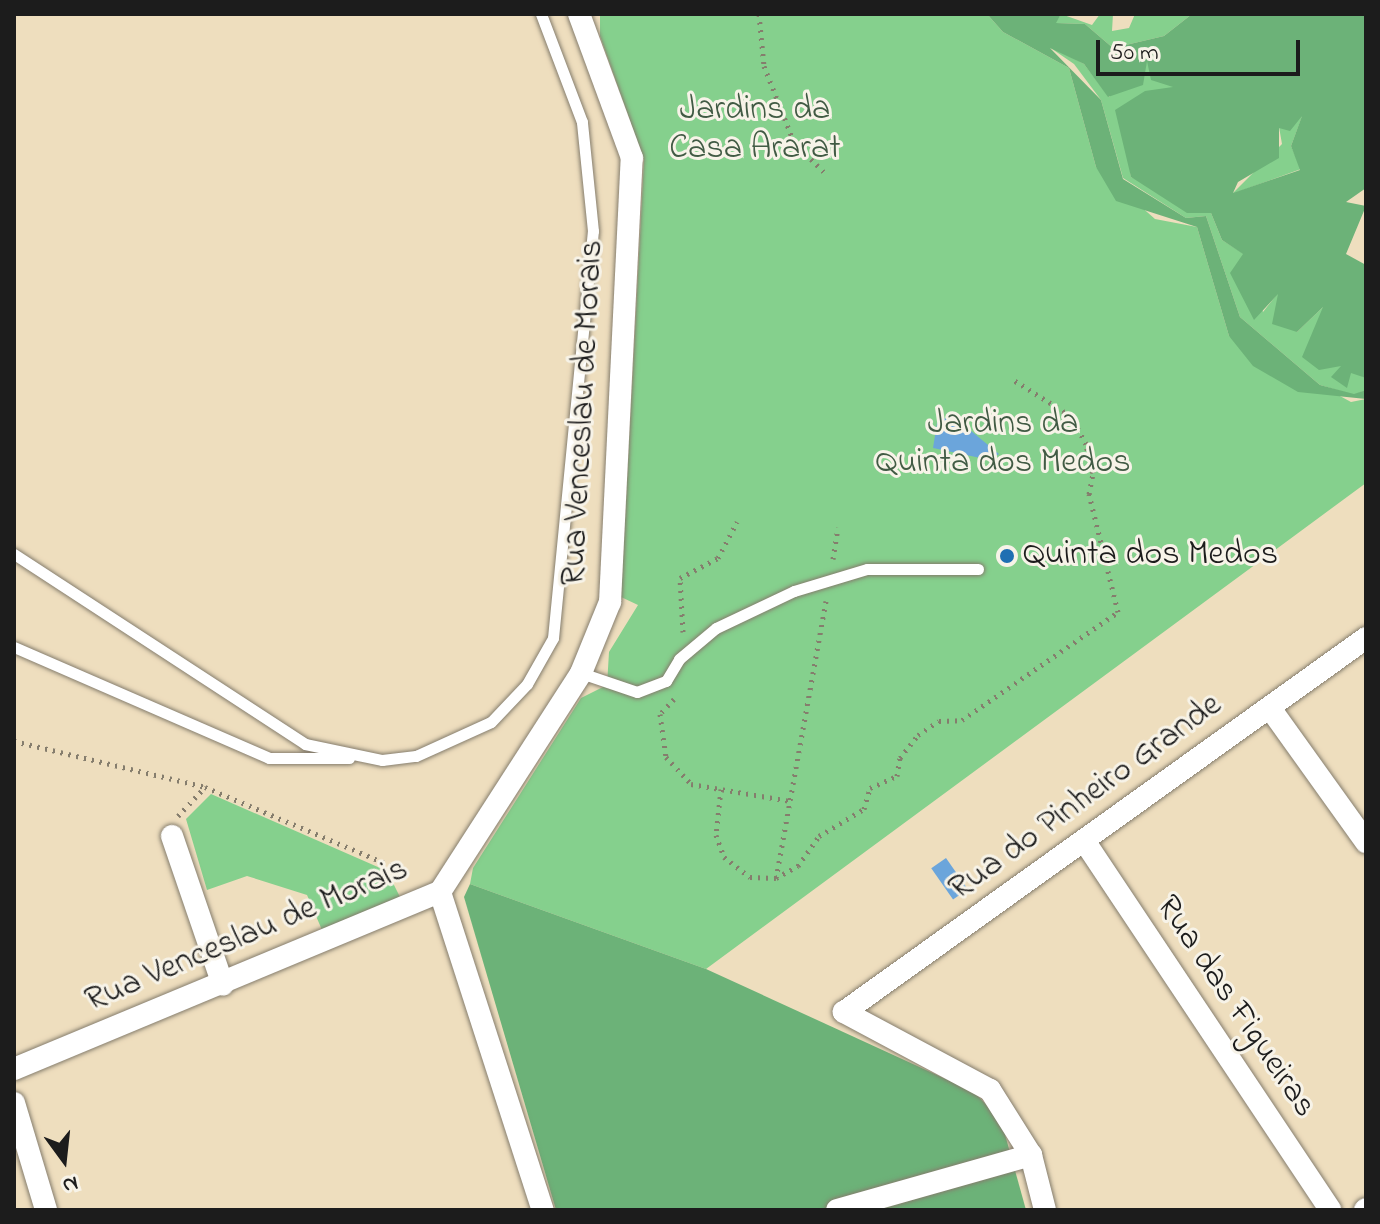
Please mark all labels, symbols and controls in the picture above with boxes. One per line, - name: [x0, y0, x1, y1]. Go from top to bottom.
- scale bar: [1100, 24, 1304, 74]
- text: 50 m: [1110, 36, 1159, 71]
- park label: Jardins da Casa Ararat: [669, 90, 841, 170]
- street label: Rua Venceslau de Morais: [555, 239, 613, 587]
- park label: Jardins da Quinta dos Medos: [876, 404, 1130, 484]
- place label: Quinta dos Medos: [1023, 536, 1278, 576]
- marker: Quinta dos Medos: [998, 547, 1016, 565]
- street label: Rua do Pinheiro Grande: [942, 686, 1230, 910]
- street label: Rua Venceslau de Morais: [80, 850, 414, 1022]
- street label: Rua das Figueiras: [1146, 888, 1324, 1126]
- north arrow: [24, 1120, 104, 1200]
- text: N: [59, 1166, 82, 1201]

